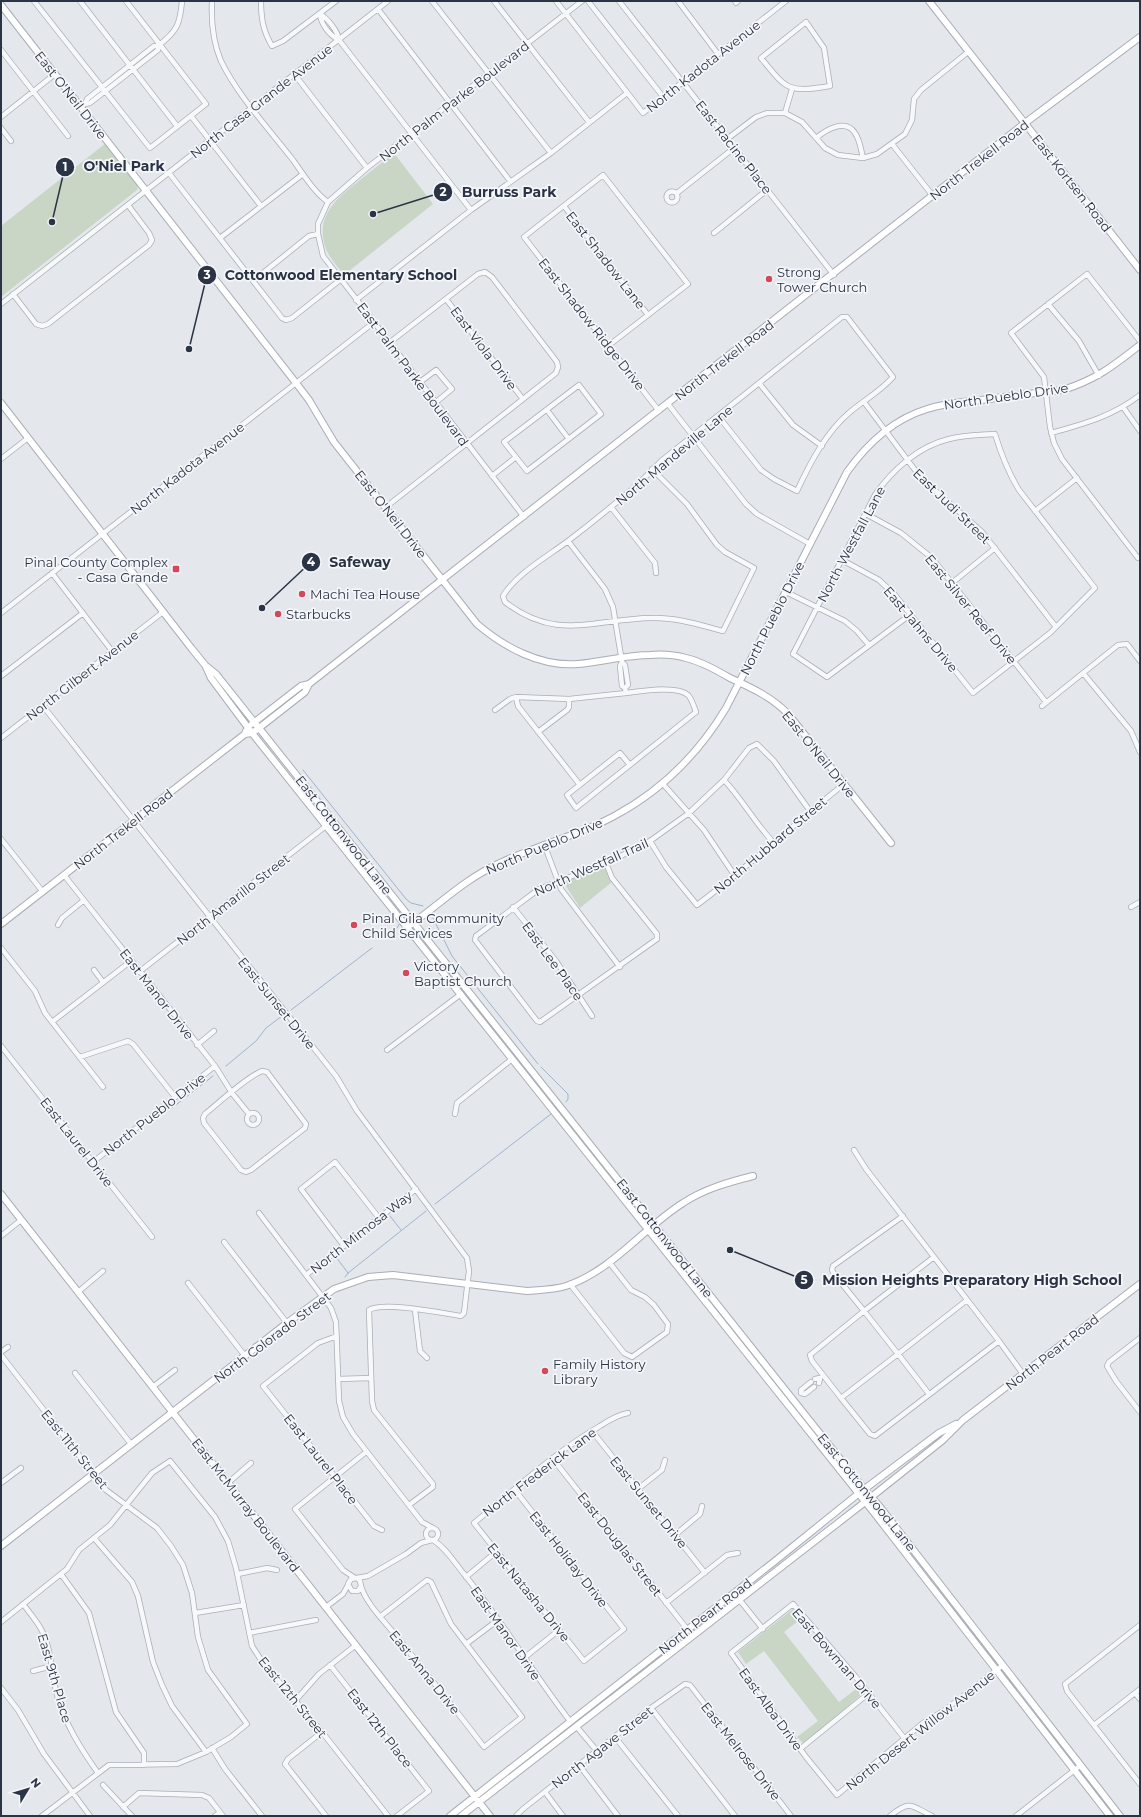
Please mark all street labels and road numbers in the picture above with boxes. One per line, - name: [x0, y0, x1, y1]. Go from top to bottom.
- street label: North Kadota Avenue: [643, 16, 763, 116]
- street label: North Palm Parke Boulevard: [376, 37, 532, 165]
- street label: North Casa Grande Avenue: [187, 40, 335, 162]
- street label: East O'Neil Drive: [32, 48, 110, 142]
- street label: East Racine Place: [692, 97, 776, 197]
- street label: North Trekell Road: [926, 116, 1032, 204]
- street label: East Kortsen Road: [1029, 131, 1115, 235]
- street label: East Shadow Lane: [563, 208, 649, 312]
- street label: East Shadow Ridge Drive: [535, 255, 649, 393]
- street label: East Palm Parke Boulevard: [354, 299, 472, 449]
- street label: East Viola Drive: [447, 303, 521, 393]
- street label: North Trekell Road: [671, 316, 777, 404]
- street label: North Pueblo Drive: [943, 379, 1069, 413]
- street label: North Mandeville Lane: [612, 401, 736, 509]
- street label: North Kadota Avenue: [127, 418, 247, 518]
- street label: East Judi Street: [910, 465, 994, 547]
- street label: East O'Neil Drive: [352, 467, 430, 561]
- street label: North Westfall Lane: [814, 483, 888, 605]
- street label: East Silver Reef Drive: [922, 551, 1020, 667]
- street label: North Pueblo Drive: [736, 558, 808, 678]
- street label: East Jahns Drive: [881, 583, 962, 675]
- street label: North Gilbert Avenue: [23, 626, 142, 724]
- street label: East O'Neil Drive: [779, 707, 859, 801]
- street label: East Cottonwood Lane: [292, 772, 396, 898]
- street label: North Trekell Road: [70, 785, 176, 873]
- street label: North Hubbard Street: [710, 793, 830, 897]
- street label: North Pueblo Drive: [483, 814, 605, 878]
- street label: North Westfall Trail: [531, 835, 651, 899]
- street label: North Amarillo Street: [173, 850, 293, 948]
- street label: East Lee Place: [519, 918, 587, 1004]
- street label: East Manor Drive: [117, 945, 198, 1043]
- street label: East Sunset Drive: [235, 954, 319, 1052]
- street label: North Pueblo Drive: [100, 1069, 208, 1159]
- street label: East Laurel Drive: [37, 1094, 117, 1190]
- street label: East Cottonwood Lane: [613, 1175, 717, 1301]
- street label: North Mimosa Way: [307, 1187, 416, 1277]
- street label: North Colorado Street: [210, 1288, 334, 1386]
- street label: North Peart Road: [1002, 1311, 1102, 1393]
- street label: East 11th Street: [38, 1406, 112, 1492]
- street label: East Laurel Place: [281, 1410, 361, 1508]
- street label: North Frederick Lane: [479, 1424, 599, 1520]
- street label: East Cottonwood Lane: [815, 1430, 920, 1554]
- street label: East McMurray Boulevard: [189, 1435, 303, 1575]
- street label: East Sunset Drive: [607, 1453, 691, 1551]
- street label: East Douglas Street: [574, 1489, 666, 1599]
- street label: East Holiday Drive: [526, 1508, 612, 1610]
- street label: East Natasha Drive: [484, 1539, 574, 1645]
- street label: North Peart Road: [655, 1575, 755, 1657]
- street label: East Manor Drive: [468, 1583, 544, 1683]
- street label: East Bowman Drive: [789, 1604, 885, 1712]
- street label: East Anna Drive: [386, 1627, 464, 1717]
- street label: East 9th Place: [35, 1631, 75, 1725]
- street label: East 12th Street: [255, 1653, 331, 1741]
- street label: East Alba Drive: [736, 1665, 806, 1753]
- street label: North Desert Willow Avenue: [842, 1667, 998, 1793]
- street label: East 12th Place: [344, 1685, 416, 1771]
- street label: East Melrose Drive: [698, 1699, 784, 1803]
- street label: North Agave Street: [548, 1702, 656, 1792]

